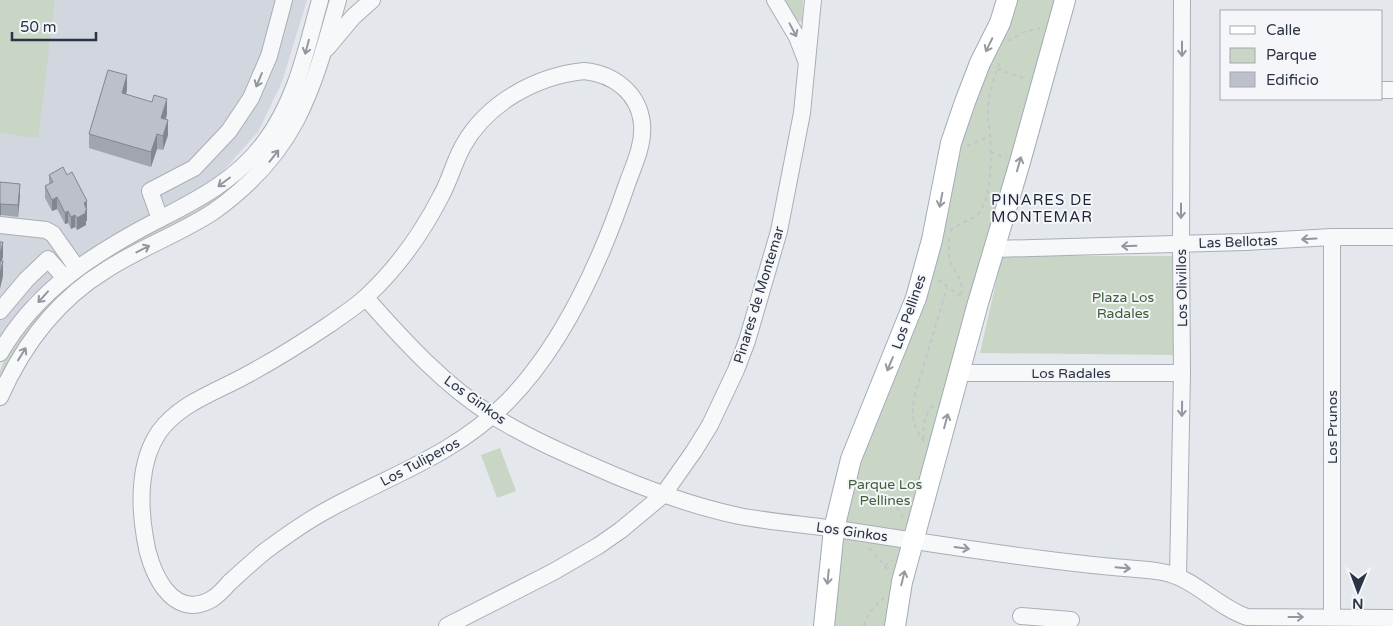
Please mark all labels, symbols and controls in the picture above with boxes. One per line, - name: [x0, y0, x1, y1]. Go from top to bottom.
- scale bar: [12, 10, 96, 42]
- legend: [1220, 10, 1383, 100]
- text: 50 m: [20, 18, 57, 36]
- text: Calle: [1266, 21, 1301, 39]
- one-way arrow: [789, 22, 799, 37]
- one-way arrow: [984, 37, 993, 52]
- one-way arrow: [302, 38, 311, 54]
- one-way arrow: [1177, 40, 1187, 56]
- text: Parque: [1266, 46, 1317, 64]
- text: Edificio: [1266, 71, 1319, 89]
- one-way arrow: [253, 72, 263, 87]
- one-way arrow: [269, 149, 279, 163]
- one-way arrow: [1015, 156, 1025, 172]
- one-way arrow: [217, 177, 231, 187]
- one-way arrow: [935, 191, 945, 207]
- district label: PINARES DE MONTEMAR: [991, 191, 1093, 226]
- one-way arrow: [1176, 202, 1186, 219]
- street label: Pinares de Montemar: [730, 224, 788, 366]
- street label: Las Bellotas: [1198, 232, 1278, 252]
- one-way arrow: [1302, 234, 1318, 243]
- one-way arrow: [1122, 241, 1138, 250]
- one-way arrow: [136, 244, 151, 254]
- street label: Los Olivillos: [1173, 248, 1191, 327]
- street label: Los Pellines: [888, 272, 930, 352]
- park label: Plaza Los Radales: [1092, 289, 1154, 322]
- one-way arrow: [37, 290, 49, 303]
- one-way arrow: [18, 347, 28, 361]
- one-way arrow: [885, 356, 895, 371]
- street label: Los Radales: [1031, 365, 1111, 382]
- street label: Los Ginkos: [441, 372, 509, 428]
- street label: Los Prunos: [1324, 390, 1341, 464]
- one-way arrow: [1177, 400, 1187, 416]
- one-way arrow: [941, 414, 951, 430]
- street label: Los Tuliperos: [377, 434, 463, 490]
- park label: Parque Los Pellines: [848, 476, 922, 509]
- street label: Los Ginkos: [815, 519, 889, 545]
- one-way arrow: [953, 543, 969, 553]
- one-way arrow: [1114, 563, 1130, 573]
- north arrow: [1333, 566, 1383, 616]
- one-way arrow: [824, 569, 833, 585]
- one-way arrow: [899, 570, 908, 586]
- text: N: [1352, 595, 1364, 612]
- one-way arrow: [1288, 612, 1304, 622]

